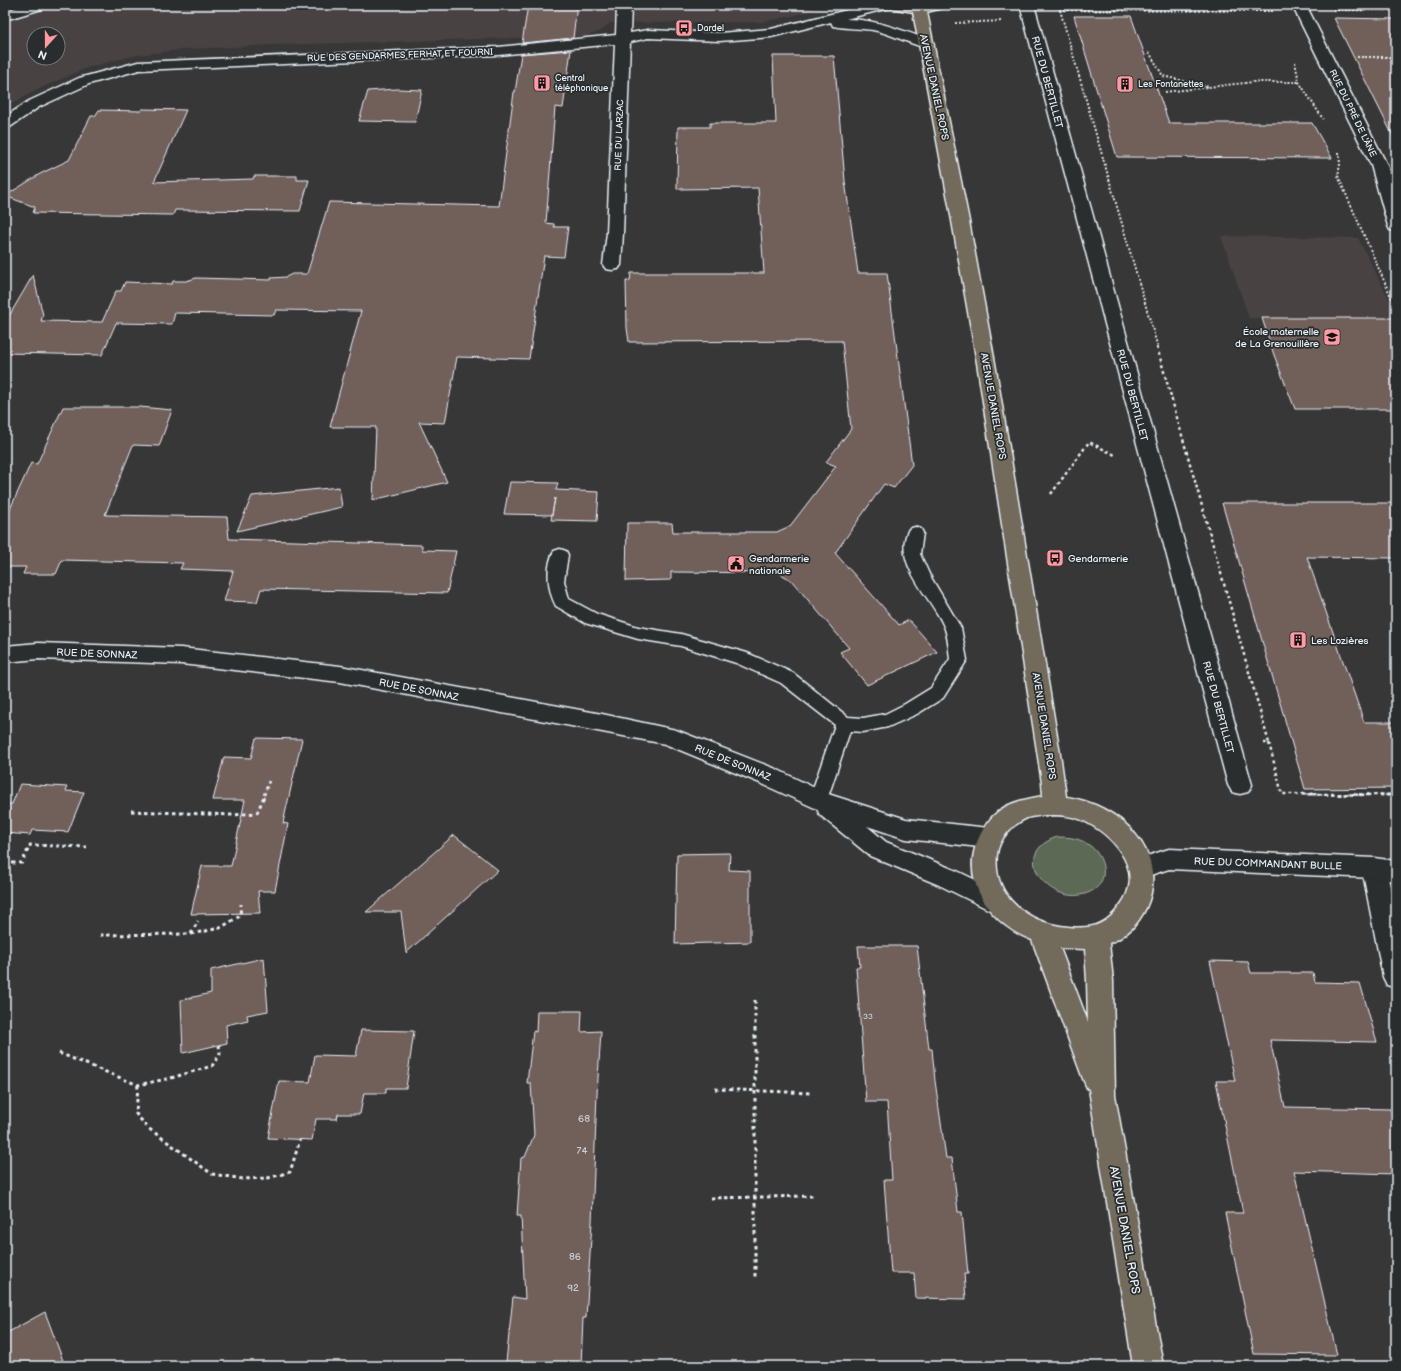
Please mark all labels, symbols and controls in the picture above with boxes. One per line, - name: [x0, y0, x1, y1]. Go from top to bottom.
- bus stop icon: Dardel: [674, 18, 694, 38]
- place label: Dardel: [697, 23, 724, 34]
- north arrow: [26, 26, 66, 66]
- street label: AVENUE DANIEL ROPS: [917, 33, 951, 141]
- street label: RUE DU BERTILLET: [1029, 35, 1065, 130]
- text: N: [36, 47, 49, 62]
- street label: RUE DES GENDARMES FERHAT ET FOURNI: [307, 47, 493, 64]
- street label: RUE DU PRÉ DE L'ÂNE: [1327, 67, 1380, 159]
- building icon: Central téléphonique: [532, 73, 552, 93]
- place label: Central téléphonique: [555, 73, 609, 94]
- building icon: Les Fontanettes: [1115, 74, 1135, 94]
- place label: Les Fontanettes: [1138, 79, 1204, 90]
- street label: RUE DU LARZAC: [613, 99, 626, 171]
- place label: École maternelle de La Grenouillère: [1235, 326, 1319, 350]
- school or university icon: École maternelle de La Grenouillère: [1322, 327, 1342, 347]
- street label: RUE DU BERTILLET: [1114, 348, 1150, 443]
- street label: AVENUE DANIEL ROPS: [978, 352, 1008, 460]
- bus stop icon: Gendarmerie: [1045, 548, 1065, 568]
- place label: Gendarmerie nationale: [749, 553, 809, 577]
- place label: Gendarmerie: [1068, 553, 1128, 565]
- public building icon: Gendarmerie nationale: [726, 554, 746, 574]
- building icon: Les Lozières: [1288, 630, 1308, 650]
- place label: Les Lozières: [1311, 635, 1369, 647]
- street label: RUE DE SONNAZ: [56, 647, 139, 661]
- street label: RUE DU BERTILLET: [1200, 660, 1236, 755]
- street label: AVENUE DANIEL ROPS: [1030, 672, 1058, 780]
- street label: RUE DE SONNAZ: [378, 676, 461, 704]
- street label: RUE DE SONNAZ: [693, 742, 773, 784]
- street label: RUE DU COMMANDANT BULLE: [1194, 855, 1343, 873]
- house number: 33: [863, 1012, 873, 1021]
- house number: 68: [578, 1113, 590, 1125]
- house number: 74: [576, 1145, 588, 1157]
- street label: AVENUE DANIEL ROPS: [1106, 1165, 1143, 1295]
- house number: 86: [569, 1251, 581, 1263]
- house number: 92: [567, 1282, 579, 1294]

